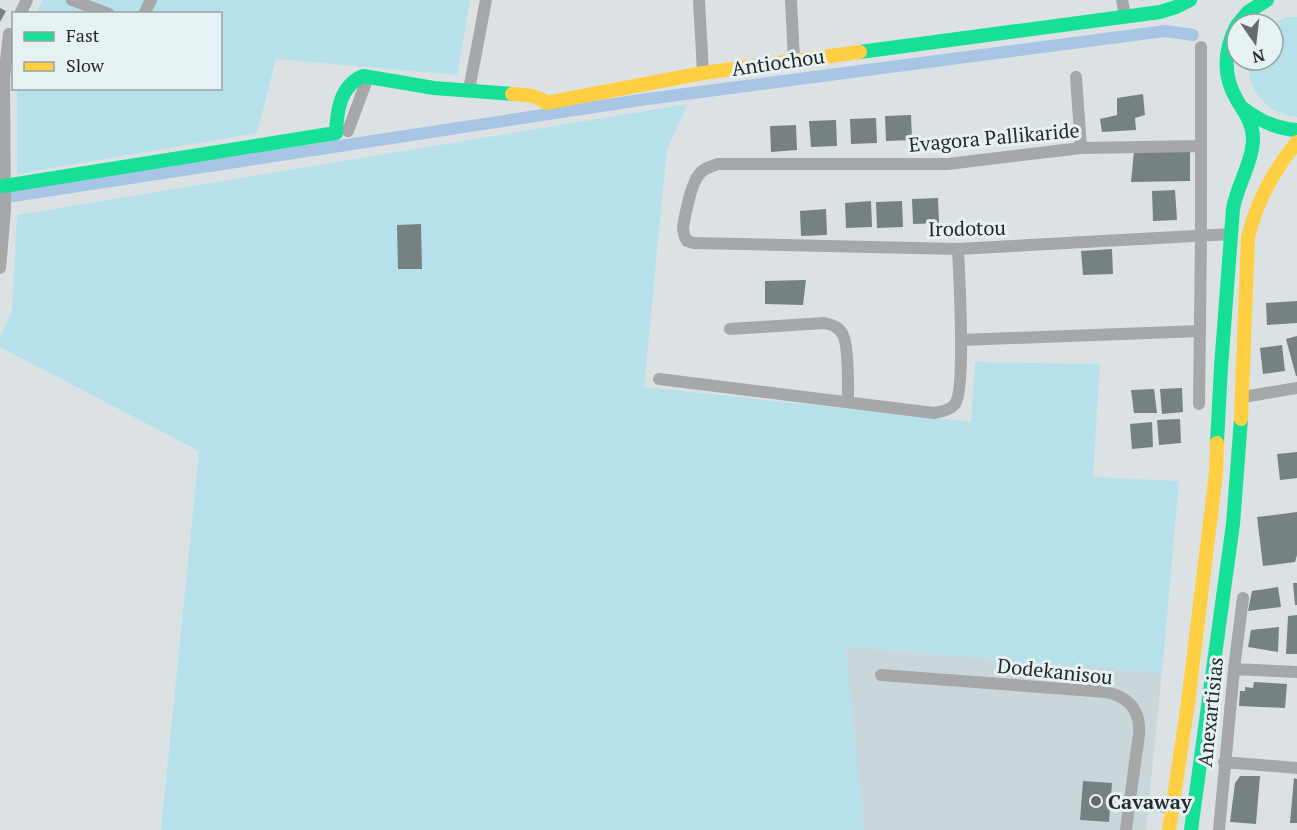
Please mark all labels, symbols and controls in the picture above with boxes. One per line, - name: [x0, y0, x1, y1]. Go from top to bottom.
- legend: [12, 12, 222, 90]
- north arrow: [1225, 12, 1285, 72]
- text: Fast: [66, 23, 100, 47]
- street label: Antiochou: [730, 42, 826, 82]
- text: N: [1250, 44, 1267, 69]
- text: Slow: [66, 53, 105, 77]
- street label: Evagora Pallikaride: [907, 116, 1081, 158]
- street label: Irodotou: [928, 214, 1006, 242]
- street label: Dodekanisou: [996, 652, 1114, 690]
- street label: Anexartisias: [1191, 656, 1229, 768]
- place label: Cavaway: [1108, 788, 1192, 815]
- marker: Cavaway: [1089, 794, 1103, 808]

